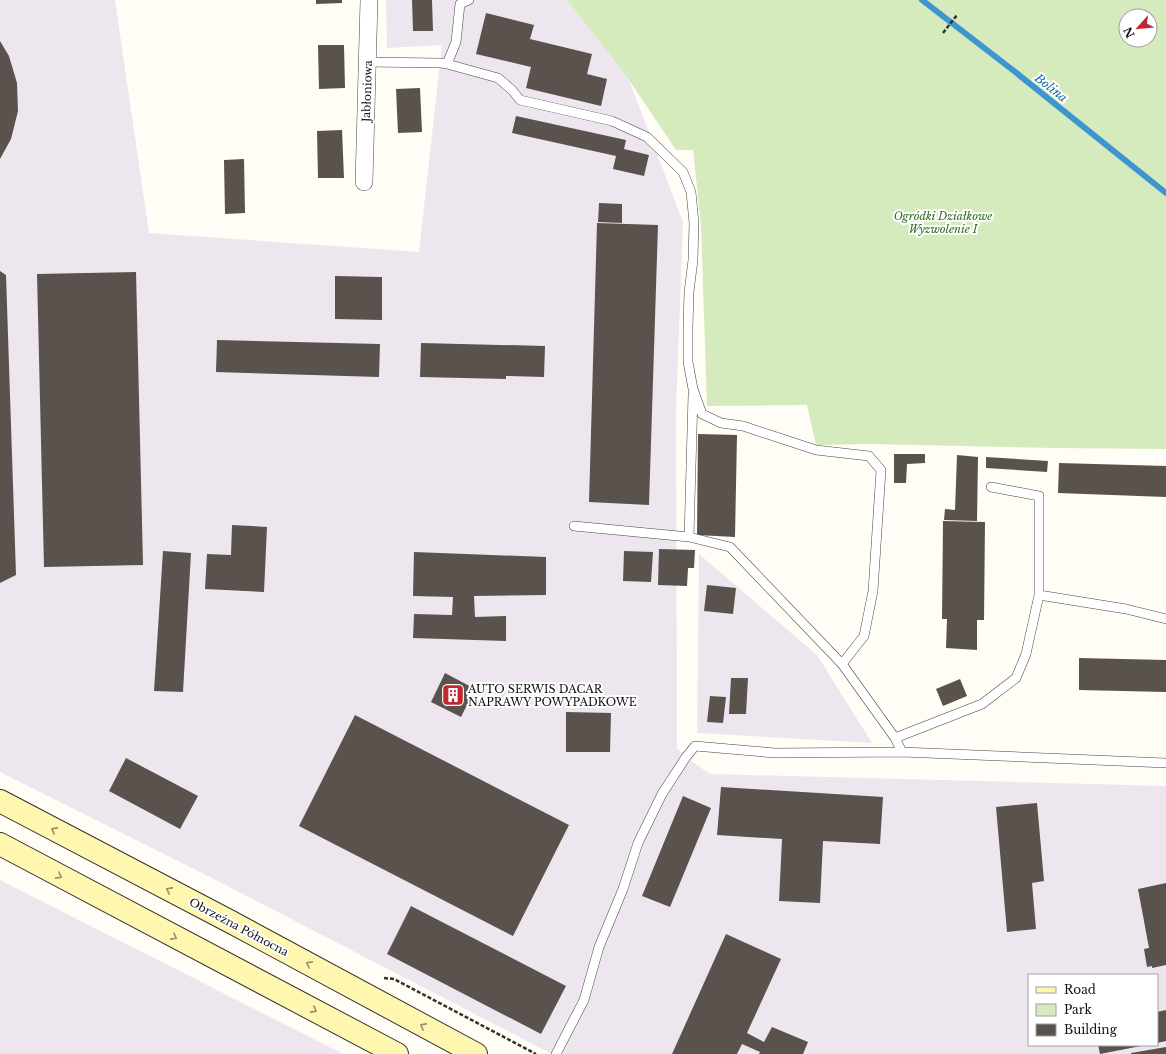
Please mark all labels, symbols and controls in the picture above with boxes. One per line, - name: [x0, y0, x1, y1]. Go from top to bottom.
- north arrow: [1118, 8, 1158, 48]
- text: N: [1120, 24, 1138, 40]
- street label: Jabłoniowa: [359, 59, 375, 124]
- water label: Bolina: [1031, 70, 1071, 105]
- park label: Ogródki Działkowe Wyzwolenie I: [894, 209, 992, 236]
- building icon: AUTO SERWIS DACAR NAPRAWY POWYPADKOWE: [440, 682, 466, 708]
- place label: AUTO SERWIS DACAR NAPRAWY POWYPADKOWE: [467, 682, 637, 709]
- one-way arrow: [51, 827, 58, 834]
- one-way arrow: [55, 871, 62, 878]
- one-way arrow: [166, 887, 173, 895]
- street label: Obrzeżna Północna: [187, 895, 292, 960]
- one-way arrow: [170, 932, 177, 939]
- one-way arrow: [306, 961, 313, 969]
- legend: [1028, 974, 1158, 1046]
- text: Road: [1064, 982, 1096, 997]
- text: Park: [1064, 1002, 1092, 1017]
- one-way arrow: [310, 1006, 317, 1013]
- text: Building: [1064, 1022, 1118, 1037]
- one-way arrow: [420, 1023, 427, 1030]

